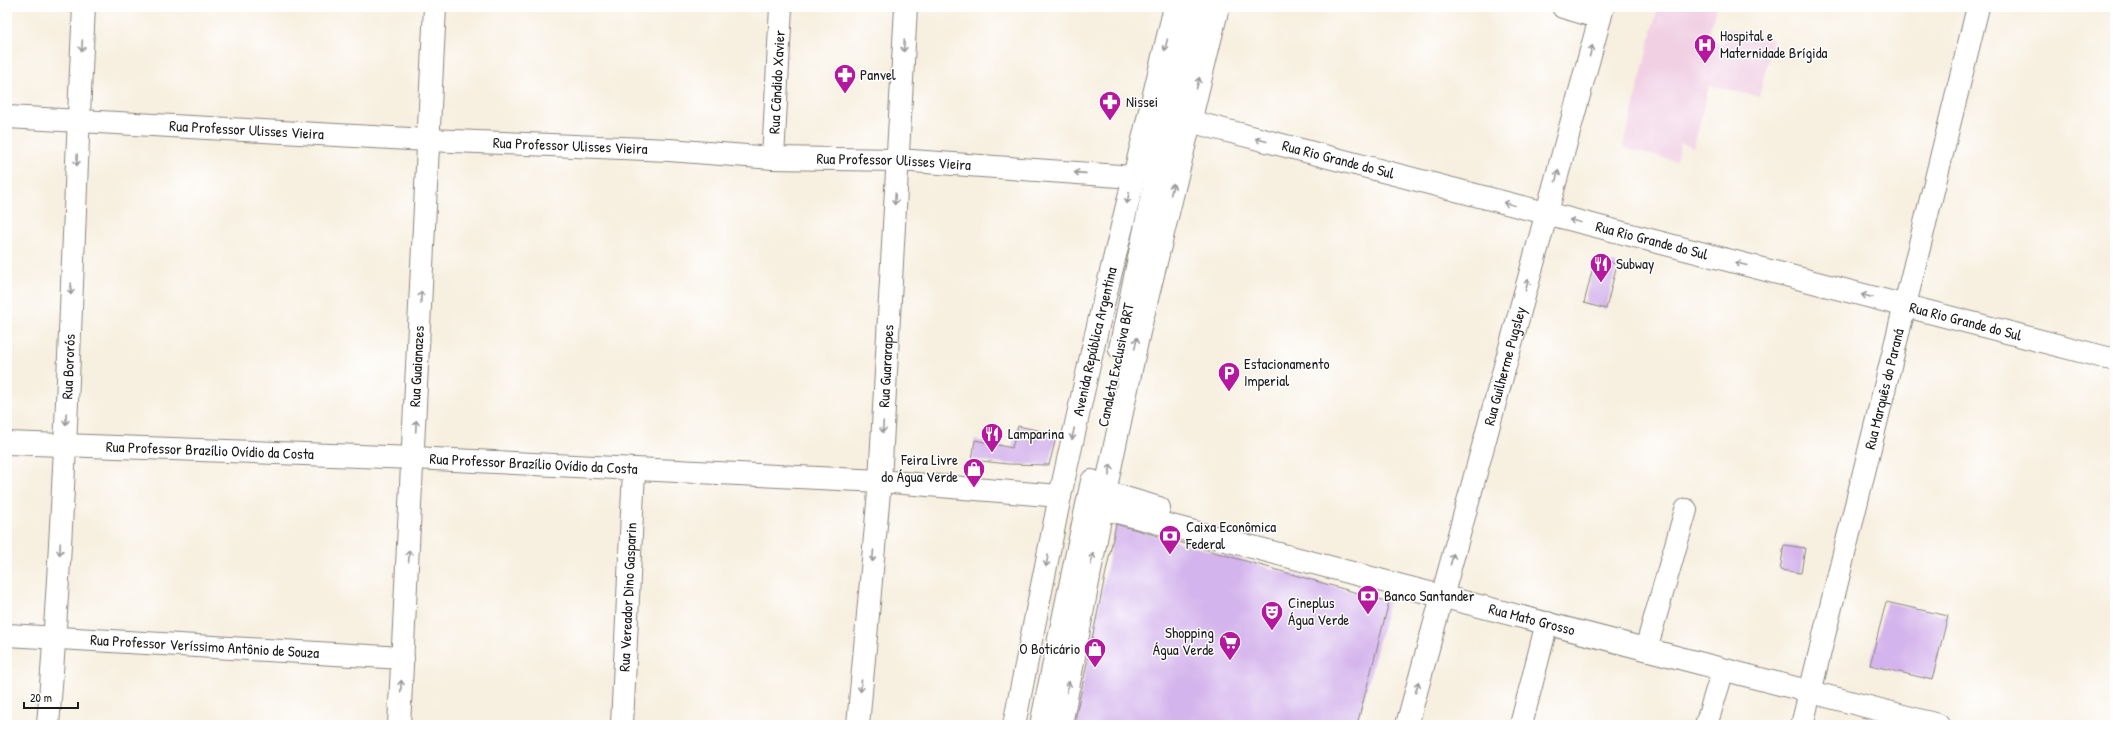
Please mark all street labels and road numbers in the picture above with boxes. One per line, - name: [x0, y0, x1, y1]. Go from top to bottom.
- street label: Rua Cândido Xavier: [763, 30, 790, 134]
- street label: Rua Professor Ulisses Vieira: [169, 115, 325, 144]
- street label: Rua Professor Ulisses Vieira: [493, 132, 648, 159]
- street label: Rua Rio Grande do Sul: [1280, 134, 1397, 184]
- street label: Rua Professor Ulisses Vieira: [816, 148, 972, 175]
- street label: Rua Rio Grande do Sul: [1594, 215, 1710, 265]
- street label: Avenida República Argentina: [1067, 265, 1122, 418]
- street label: Rua Rio Grande do Sul: [1907, 296, 2024, 345]
- street label: Canaleta Exclusiva BRT: [1092, 300, 1139, 429]
- street label: Rua Guilherme Pugsley: [1478, 304, 1531, 428]
- street label: Rua Guararapes: [873, 324, 899, 408]
- street label: Rua Guaianazes: [404, 325, 429, 408]
- street label: Rua Marquês do Paraná: [1859, 326, 1909, 451]
- street label: Rua Bororós: [56, 333, 80, 400]
- street label: Rua Professor Brazílio Ovídio da Costa: [105, 436, 314, 464]
- street label: Rua Professor Brazílio Ovídio da Costa: [429, 448, 638, 479]
- street label: Rua Vereador Dino Gasparin: [614, 522, 642, 672]
- street label: Rua Mato Grosso: [1487, 598, 1577, 640]
- street label: Rua Professor Veríssimo Antônio de Souza: [90, 629, 320, 663]

